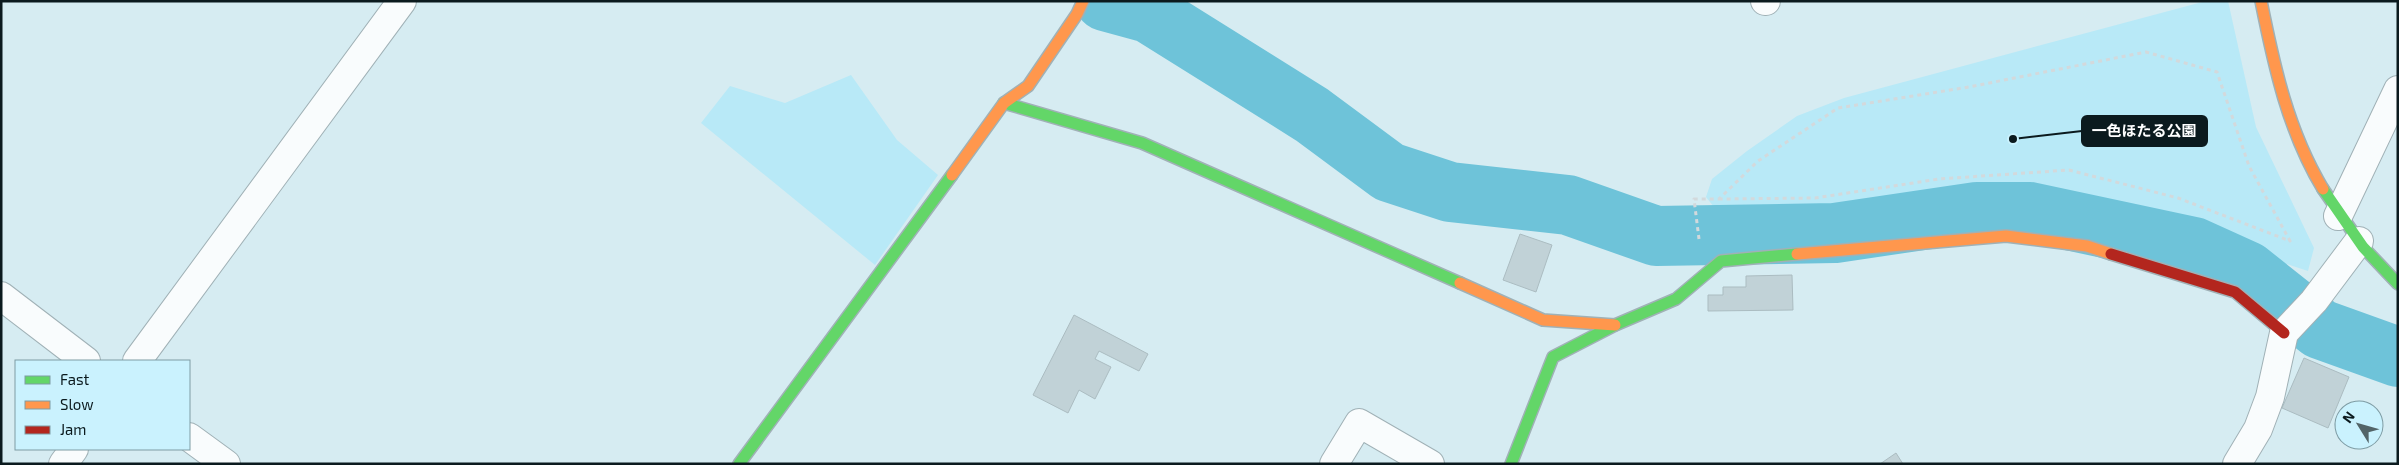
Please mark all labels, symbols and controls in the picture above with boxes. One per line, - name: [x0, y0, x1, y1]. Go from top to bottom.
- callout: 一色ほたる公園: [2082, 116, 2207, 146]
- text: 一色ほたる公園: [2091, 121, 2197, 139]
- legend: [15, 360, 190, 450]
- text: Fast: [60, 370, 90, 388]
- text: Slow: [60, 395, 94, 413]
- north arrow: [2334, 400, 2384, 450]
- text: N: [2338, 408, 2358, 426]
- text: Jam: [60, 420, 86, 438]

